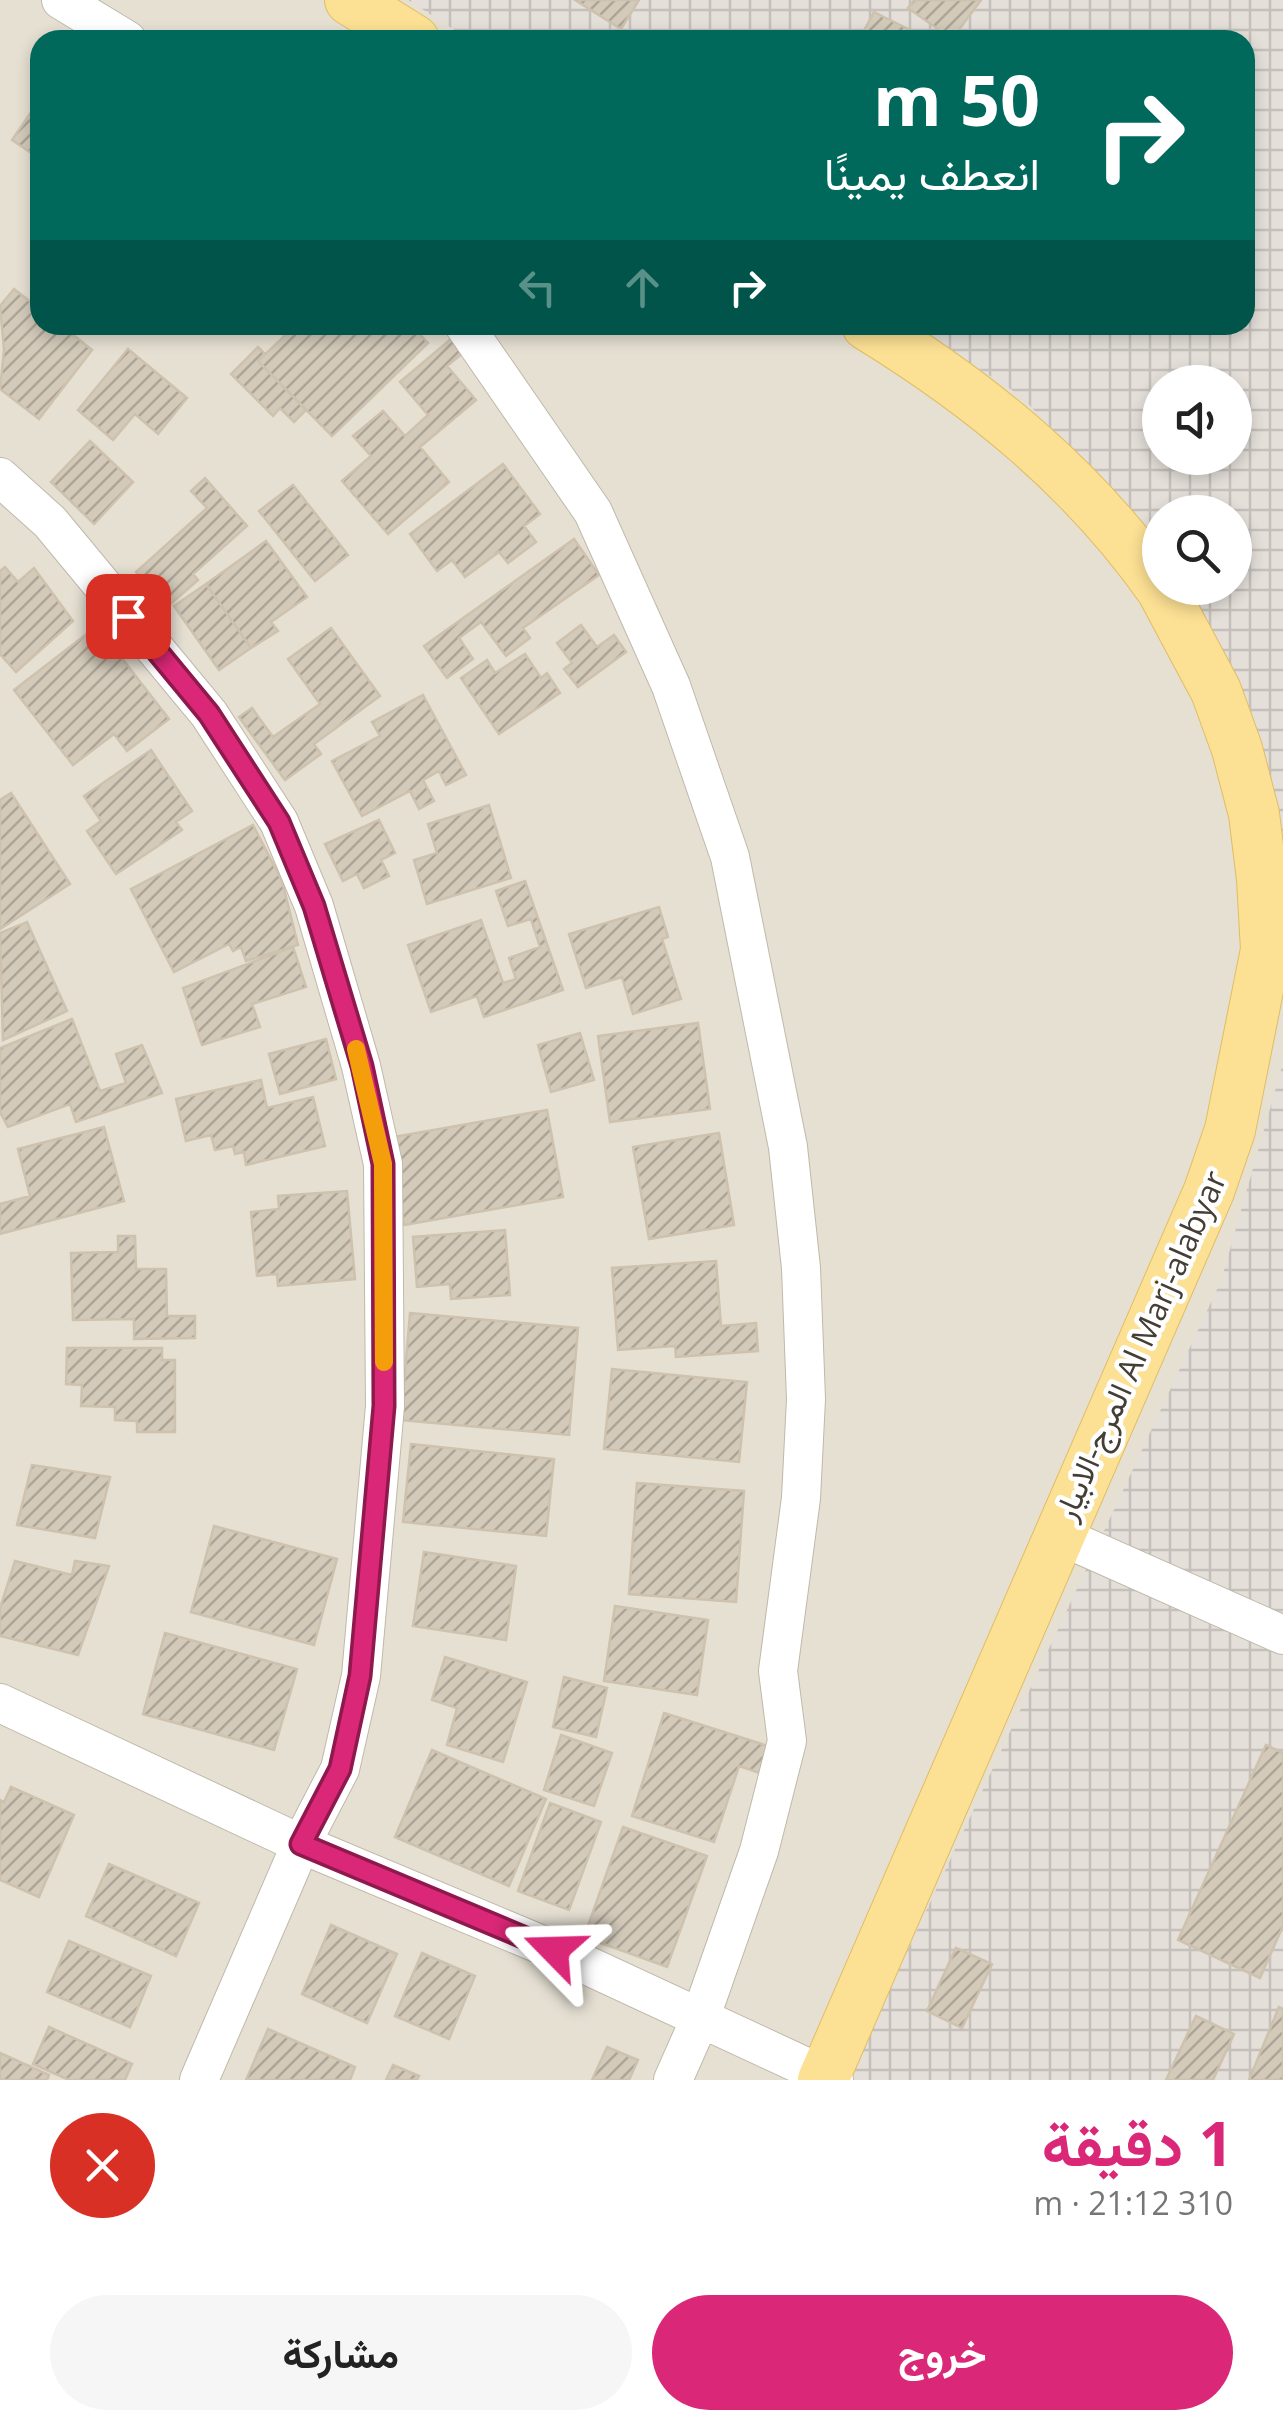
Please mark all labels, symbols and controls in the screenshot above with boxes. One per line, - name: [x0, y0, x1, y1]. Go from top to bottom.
- text: 50 m: [873, 51, 1040, 147]
- icon: right: [1075, 70, 1205, 200]
- text: انعطف يمينًا: [824, 142, 1040, 203]
- icon: left: [510, 260, 565, 315]
- icon: ahead: [615, 260, 670, 315]
- icon: right: [720, 260, 775, 315]
- map controls: [1142, 365, 1252, 605]
- button: sound: [1142, 365, 1252, 475]
- button: search: [1142, 495, 1252, 605]
- pin: [86, 574, 171, 659]
- icon: arrive: [101, 589, 156, 644]
- street label: المرج-الابيار Al Marj-alabyar: [1042, 1164, 1237, 1528]
- position arrow: [502, 1898, 606, 2002]
- text: 1 دقيقة: [1042, 2102, 1233, 2184]
- button: close: [50, 2113, 155, 2218]
- text: 310 m · 21:12: [1034, 2181, 1233, 2224]
- button: مشاركة: [50, 2295, 632, 2410]
- button: خروج: [652, 2295, 1233, 2410]

